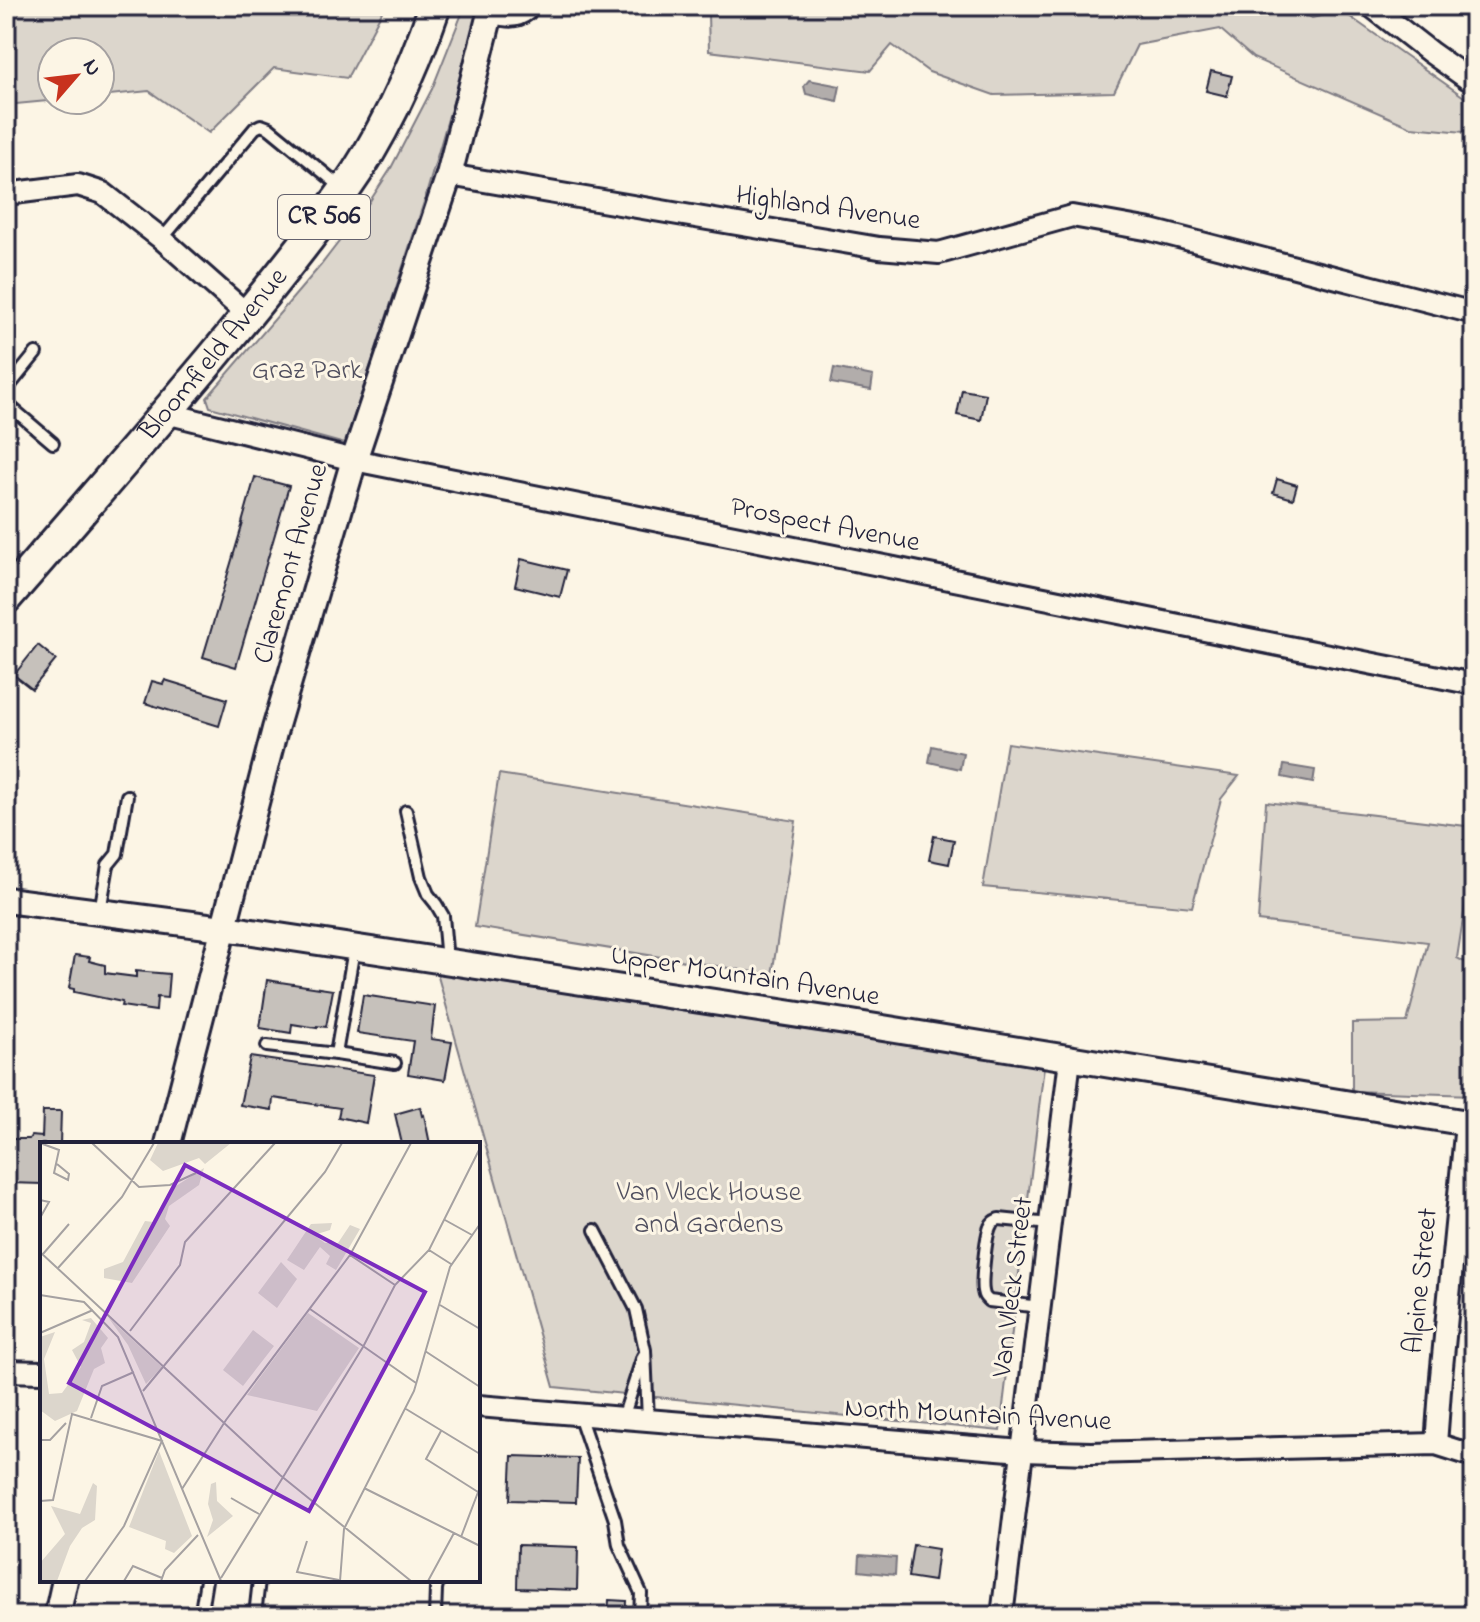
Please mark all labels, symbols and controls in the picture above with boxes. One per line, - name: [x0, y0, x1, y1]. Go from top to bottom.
- north arrow: [36, 36, 116, 116]
- text: N: [73, 54, 109, 82]
- street label: Highland Avenue: [733, 176, 923, 242]
- road number: CR 506: [278, 195, 370, 239]
- street label: Bloomfield Avenue: [129, 259, 299, 451]
- park label: Graz Park: [252, 351, 363, 392]
- street label: Claremont Avenue: [244, 459, 340, 669]
- street label: Prospect Avenue: [727, 488, 924, 565]
- street label: Upper Mountain Avenue: [608, 935, 883, 1019]
- inset map: [40, 1142, 480, 1582]
- park label: Van Vleck House and Gardens: [616, 1173, 802, 1246]
- street label: Van Vleck Street: [982, 1194, 1045, 1381]
- street label: Alpine Street: [1394, 1206, 1450, 1356]
- street label: North Mountain Avenue: [843, 1389, 1113, 1443]

